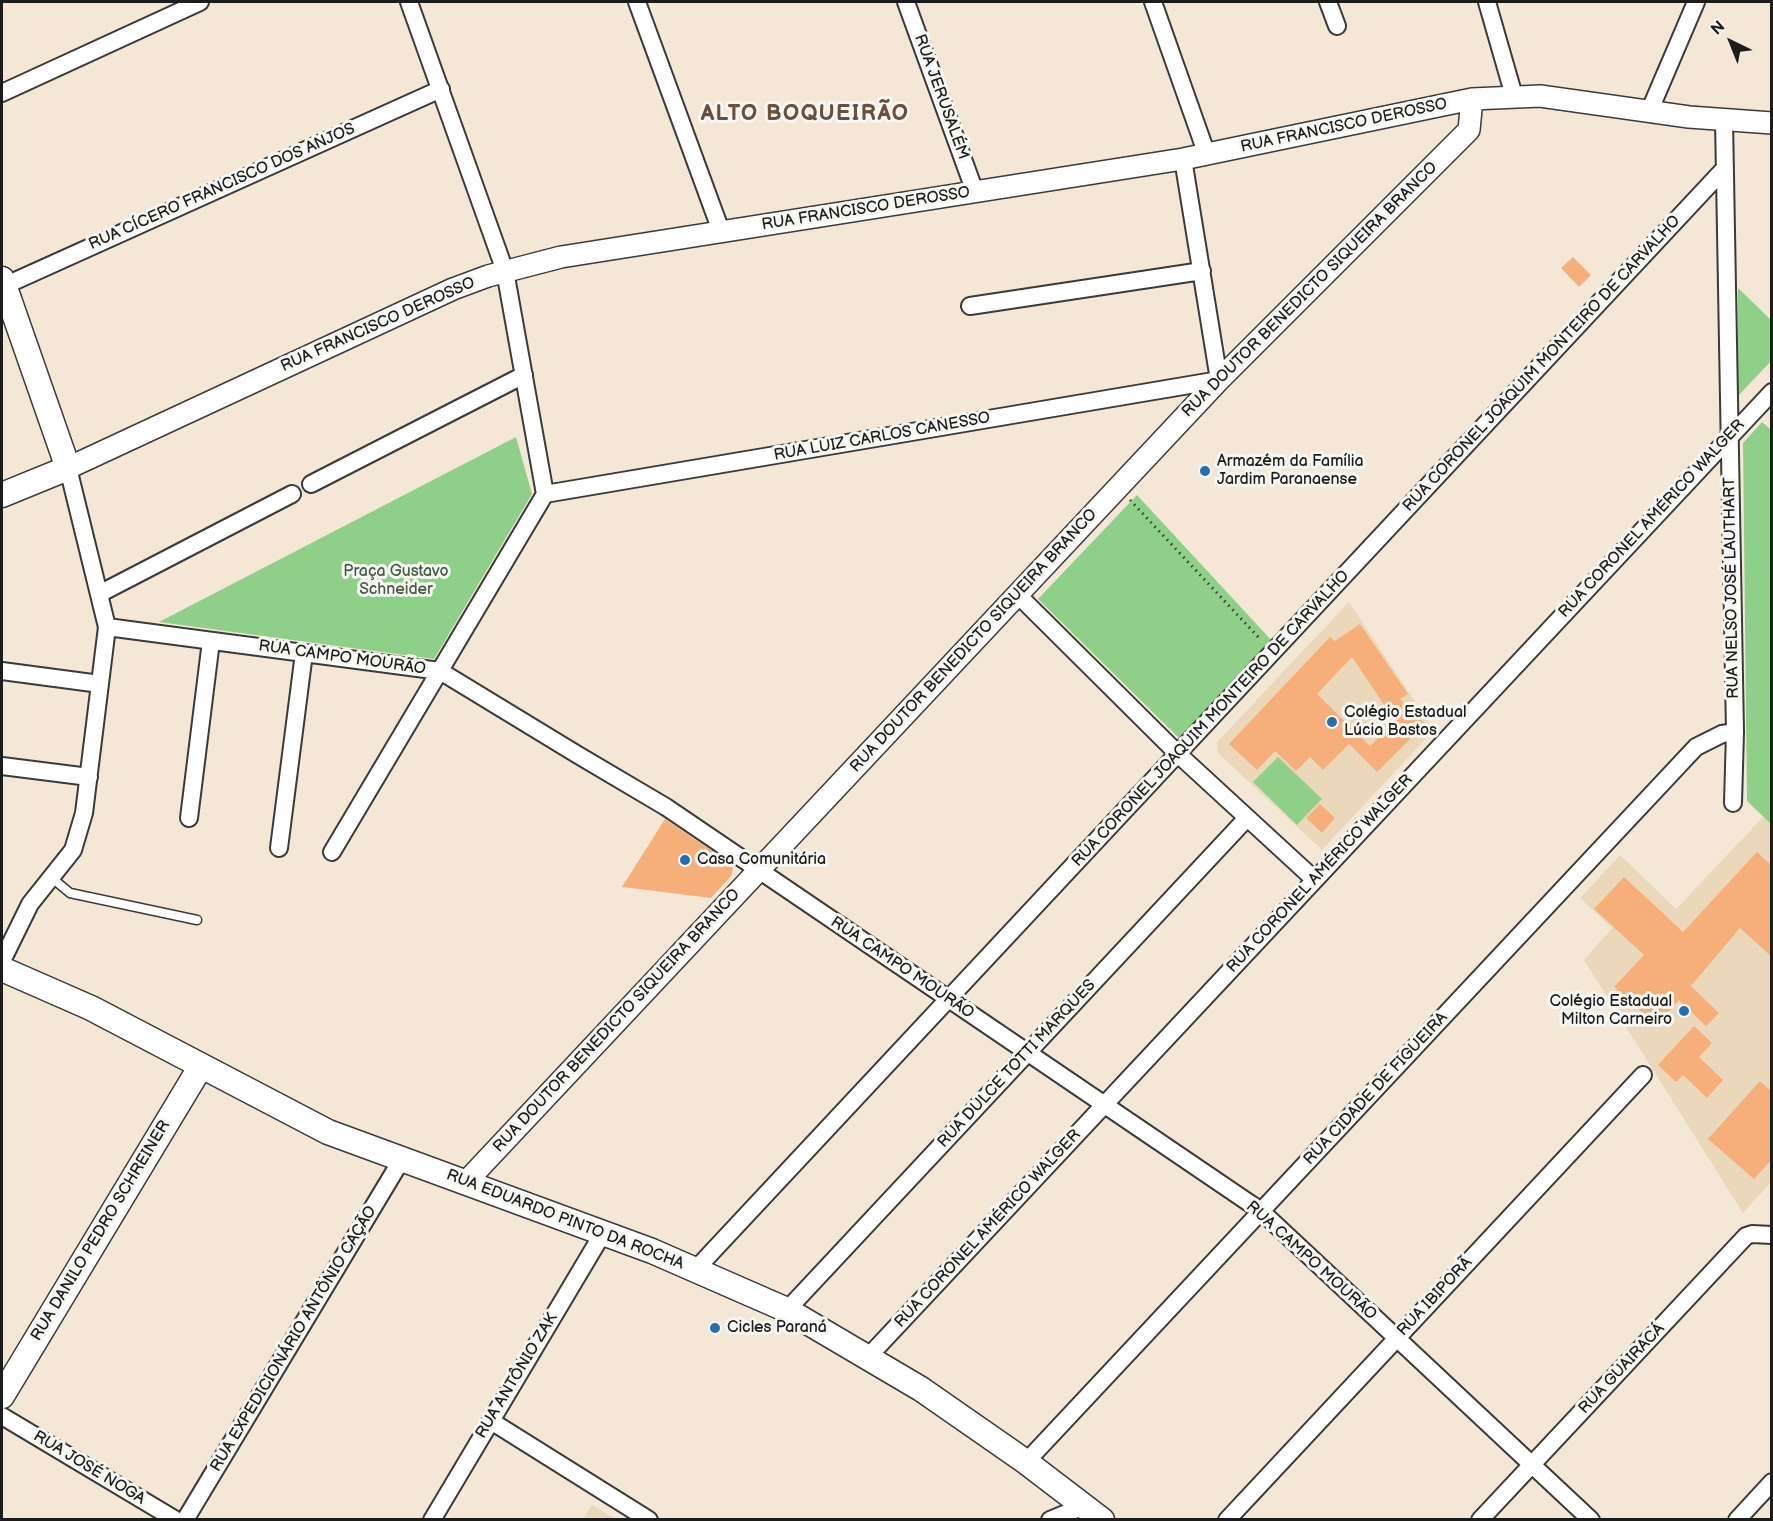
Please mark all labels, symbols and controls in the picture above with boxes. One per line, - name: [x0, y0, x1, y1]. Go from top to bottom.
- north arrow: [1701, 12, 1761, 72]
- text: N: [1708, 17, 1729, 40]
- street label: RUA JERUSALÉM: [909, 32, 973, 162]
- street label: RUA FRANCISCO DEROSSO: [1239, 95, 1449, 157]
- district label: ALTO BOQUEIRÃO: [701, 101, 909, 127]
- street label: RUA CÍCERO FRANCISCO DOS ANJOS: [86, 119, 358, 255]
- street label: RUA DOUTOR BENEDICTO SIQUEIRA BRANCO: [1178, 158, 1442, 422]
- street label: RUA FRANCISCO DEROSSO: [760, 183, 972, 235]
- street label: RUA CORONEL JOAQUIM MONTEIRO DE CARVALHO: [1399, 212, 1685, 516]
- street label: RUA FRANCISCO DEROSSO: [278, 273, 478, 377]
- street label: RUA LUIZ CARLOS CANESSO: [772, 408, 992, 466]
- street label: RUA CORONEL AMÉRICO WALGER: [1555, 416, 1749, 622]
- place label: Armazém da Família Jardim Paranaense: [1217, 452, 1364, 490]
- marker: Armazém da Família Jardim Paranaense: [1198, 464, 1212, 478]
- street label: RUA NELSO JOSÉ LAUTHART: [1720, 477, 1744, 699]
- street label: RUA DOUTOR BENEDICTO SIQUEIRA BRANCO: [846, 505, 1102, 777]
- park label: Praça Gustavo Schneider: [343, 562, 449, 600]
- street label: RUA CORONEL JOAQUIM MONTEIRO DE CARVALHO: [1068, 567, 1354, 871]
- street label: RUA CAMPO MOURÃO: [257, 637, 427, 679]
- place label: Colégio Estadual Lúcia Bastos: [1344, 703, 1467, 741]
- marker: Colégio Estadual Lúcia Bastos: [1325, 715, 1339, 729]
- street label: RUA CORONEL AMÉRICO WALGER: [1223, 771, 1417, 977]
- place label: Casa Comunitária: [697, 850, 826, 870]
- marker: Casa Comunitária: [678, 853, 692, 867]
- street label: RUA DOUTOR BENEDICTO SIQUEIRA BRANCO: [489, 885, 745, 1157]
- street label: RUA CAMPO MOURÃO: [827, 913, 977, 1023]
- street label: RUA DULCE TOTTI MARQUES: [934, 976, 1100, 1152]
- place label: Colégio Estadual Milton Carneiro: [1549, 992, 1672, 1030]
- marker: Colégio Estadual Milton Carneiro: [1677, 1004, 1691, 1018]
- street label: RUA CIDADE DE FIGUEIRA: [1300, 1009, 1452, 1169]
- street label: RUA DANILO PEDRO SCHREINER: [27, 1117, 175, 1345]
- street label: RUA CORONEL AMÉRICO WALGER: [891, 1126, 1085, 1332]
- street label: RUA EDUARDO PINTO DA ROCHA: [443, 1166, 687, 1274]
- street label: RUA CAMPO MOURÃO: [1242, 1197, 1380, 1325]
- street label: RUA EXPEDICIONÁRIO ANTÔNIO CAÇÃO: [207, 1203, 381, 1475]
- street label: RUA IBIPORÃ: [1394, 1254, 1476, 1340]
- street label: RUA ANTÔNIO ZAK: [472, 1310, 562, 1442]
- place label: Cicles Paraná: [727, 1318, 827, 1338]
- street label: RUA GUAIRACÁ: [1575, 1320, 1669, 1418]
- marker: Cicles Paraná: [708, 1321, 722, 1335]
- street label: RUA JOSÉ NOGA: [30, 1427, 148, 1509]

